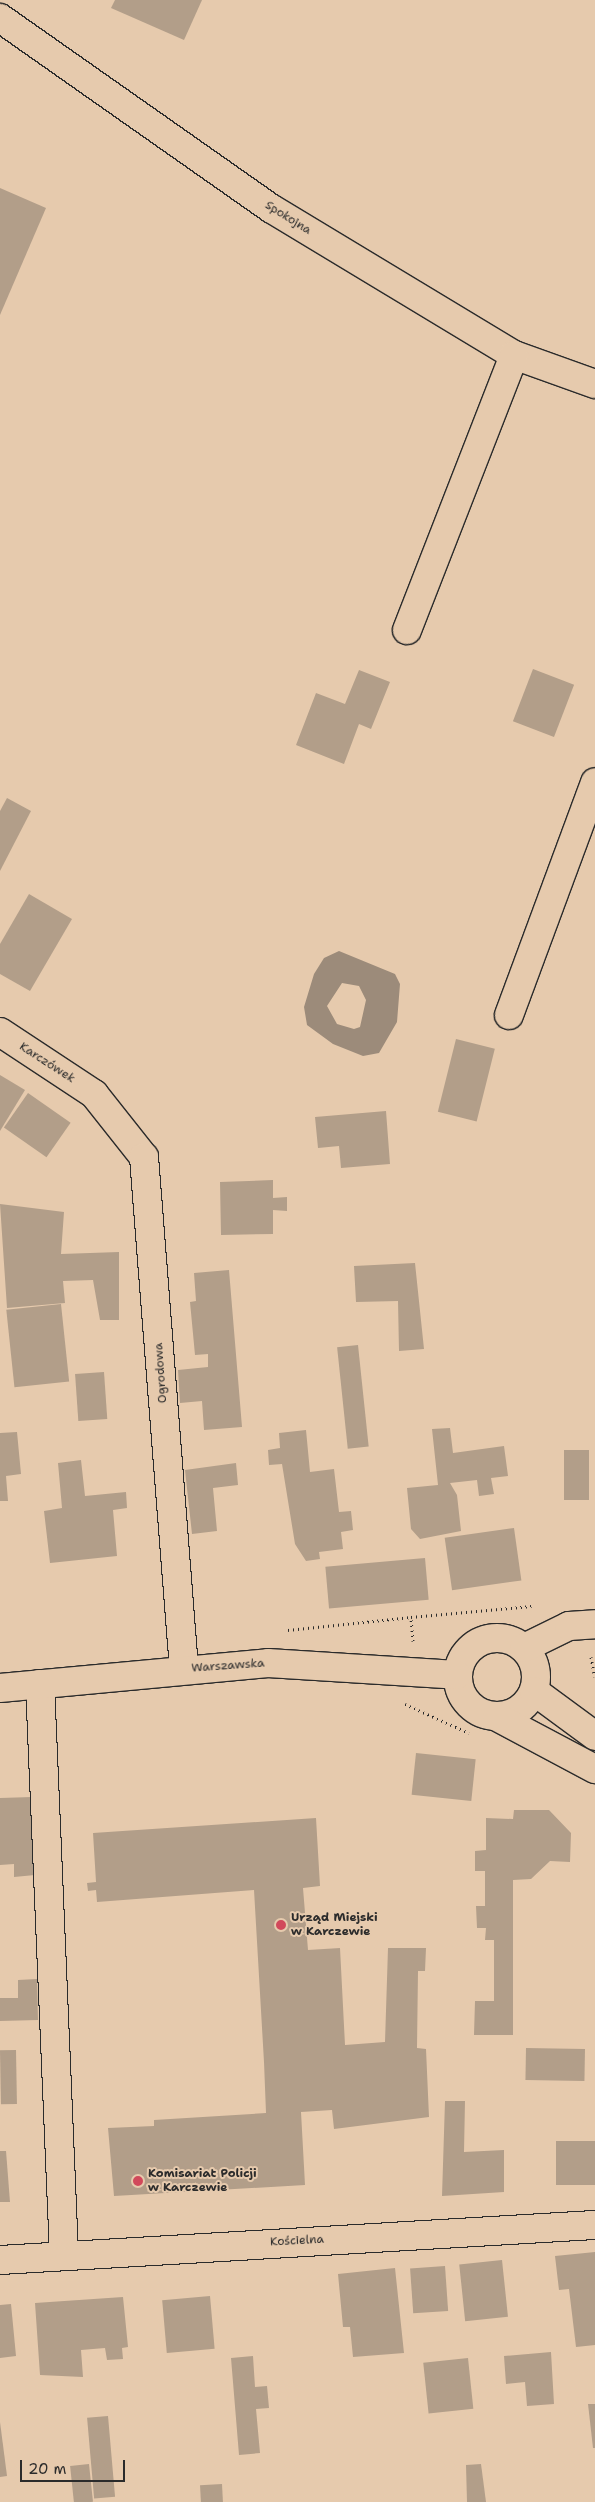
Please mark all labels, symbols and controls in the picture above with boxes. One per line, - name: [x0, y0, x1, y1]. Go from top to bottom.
- street label: Spokojna: [262, 198, 314, 238]
- street label: Karczówek: [16, 1040, 78, 1086]
- street label: Ogrodowa: [152, 1342, 170, 1404]
- street label: Warszawska: [191, 1656, 265, 1676]
- place label: Urząd Miejski w Karczewie: [291, 1911, 378, 1939]
- marker: Urząd Miejski w Karczewie: [275, 1919, 287, 1931]
- place label: Komisariat Policji w Karczewie: [148, 2167, 257, 2195]
- marker: Komisariat Policji w Karczewie: [132, 2175, 144, 2187]
- street label: Kościelna: [270, 2232, 324, 2250]
- scale bar: [22, 2450, 128, 2482]
- text: 20 m: [28, 2459, 67, 2479]

